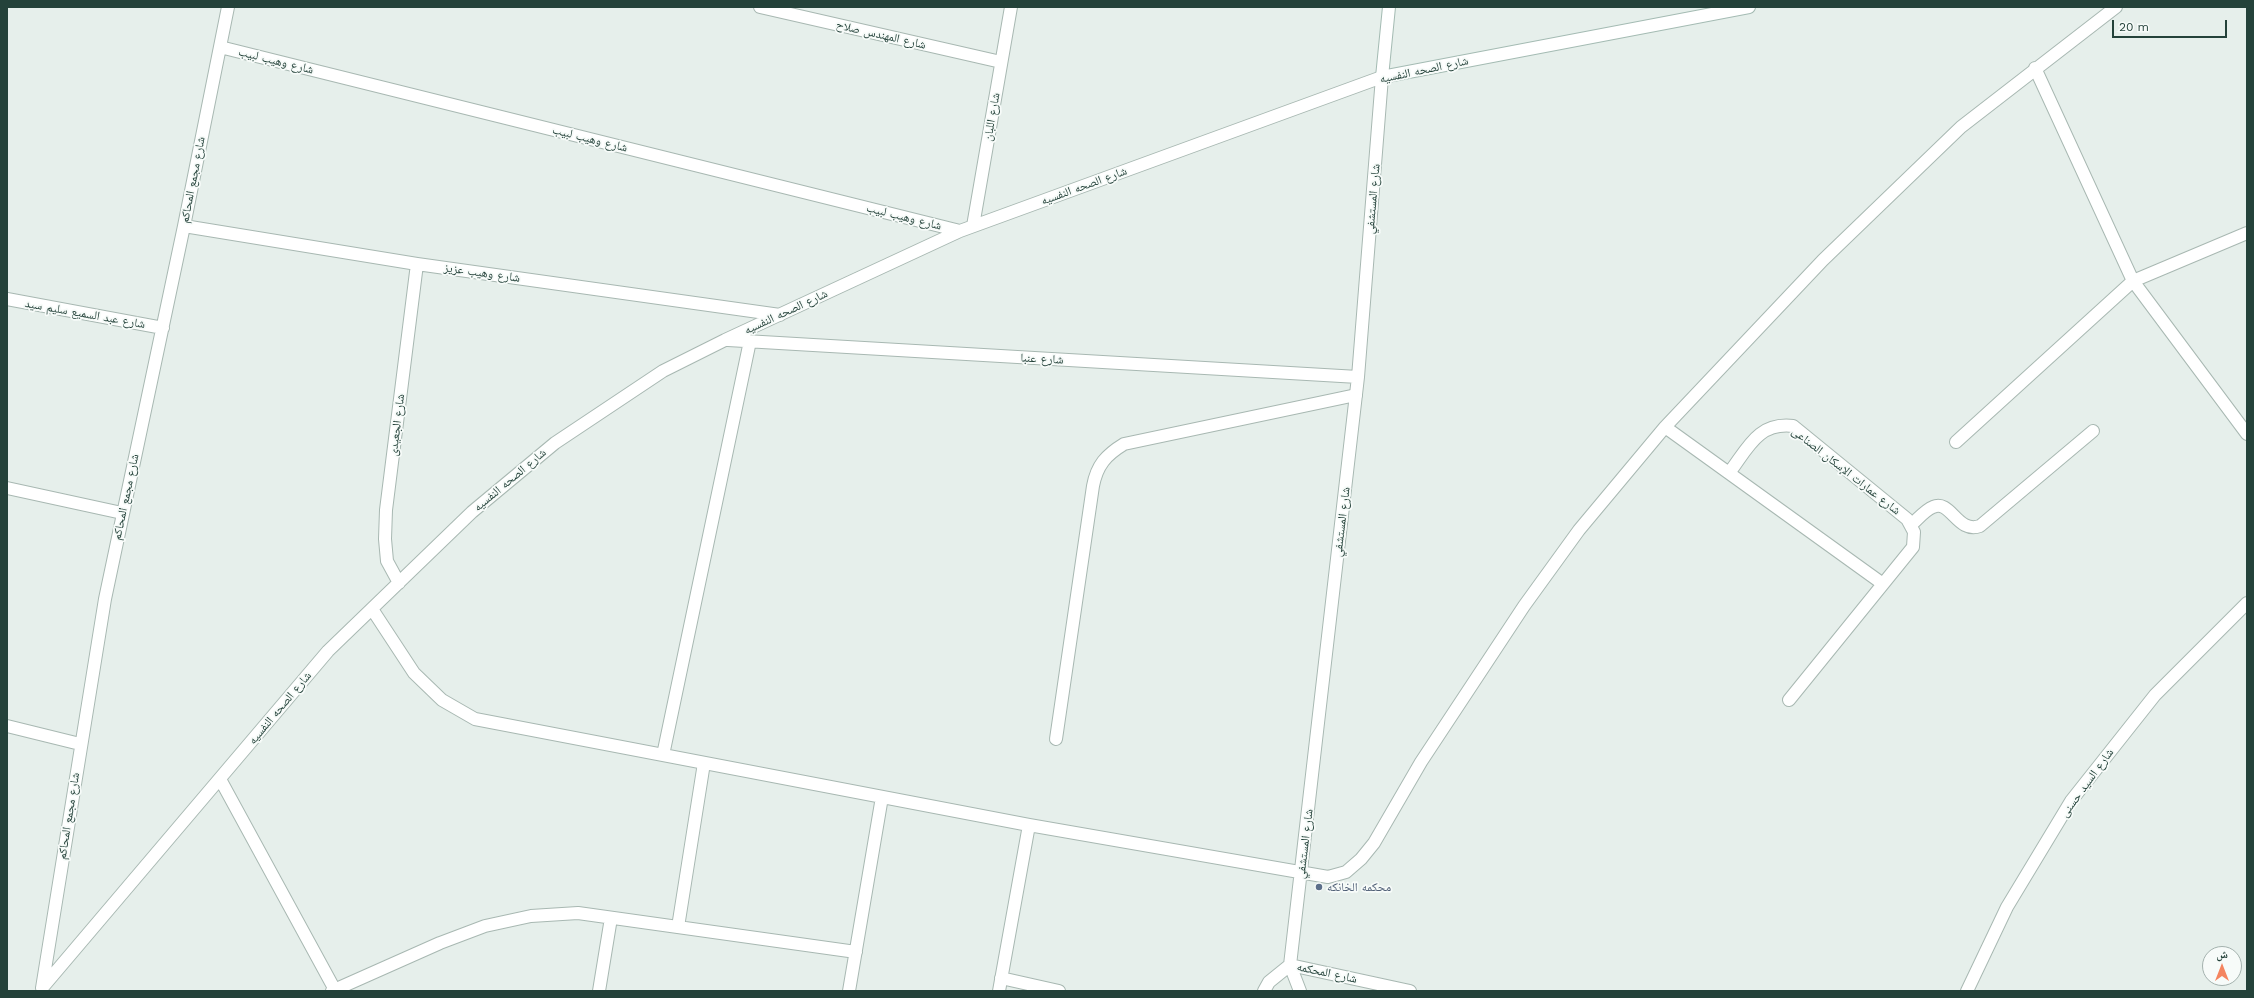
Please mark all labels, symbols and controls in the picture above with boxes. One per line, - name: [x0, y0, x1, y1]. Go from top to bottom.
- scale bar: [2114, 12, 2229, 38]
- street label: شارع المهندس صلاح: [835, 18, 927, 52]
- text: 20 m: [2119, 20, 2149, 34]
- street label: شارع وهيب لبيب: [237, 45, 315, 77]
- street label: شارع الصحه النفسيه: [1378, 54, 1470, 86]
- street label: شارع اللبان: [981, 92, 1003, 142]
- street label: شارع وهيب لبيب: [551, 123, 629, 155]
- street label: شارع مجمع المحاكم: [178, 136, 208, 224]
- street label: شارع المستشفي: [1363, 163, 1383, 235]
- street label: شارع الصحه النفسيه: [1039, 164, 1129, 208]
- street label: شارع وهيب لبيب: [865, 201, 943, 233]
- street label: شارع وهيب عزيز: [443, 261, 521, 285]
- street label: شارع الصحه النفسيه: [742, 286, 830, 338]
- street label: شارع عبد السميع سليم سيد: [24, 296, 146, 332]
- street label: شارع عنبا: [1020, 351, 1064, 367]
- street label: شارع الجعيدى: [386, 393, 408, 457]
- street label: شارع عمارات الإسكان الصناعى: [1789, 424, 1903, 518]
- street label: شارع الصحه النفسيه: [471, 445, 549, 515]
- street label: شارع مجمع المحاكم: [110, 453, 142, 541]
- street label: شارع المستشفي: [1331, 486, 1353, 558]
- street label: شارع الصحه النفسيه: [245, 669, 315, 747]
- street label: شارع السيد حسنى: [2057, 746, 2117, 820]
- street label: شارع مجمع المحاكم: [55, 771, 83, 861]
- street label: شارع المستشفي: [1294, 808, 1316, 880]
- place label: محكمه الخانكه: [1327, 880, 1391, 894]
- marker: محكمه الخانكه: [1314, 882, 1324, 892]
- north arrow: [2202, 946, 2242, 986]
- text: ش: [2216, 948, 2228, 961]
- street label: شارع المحكمه: [1296, 960, 1358, 986]

